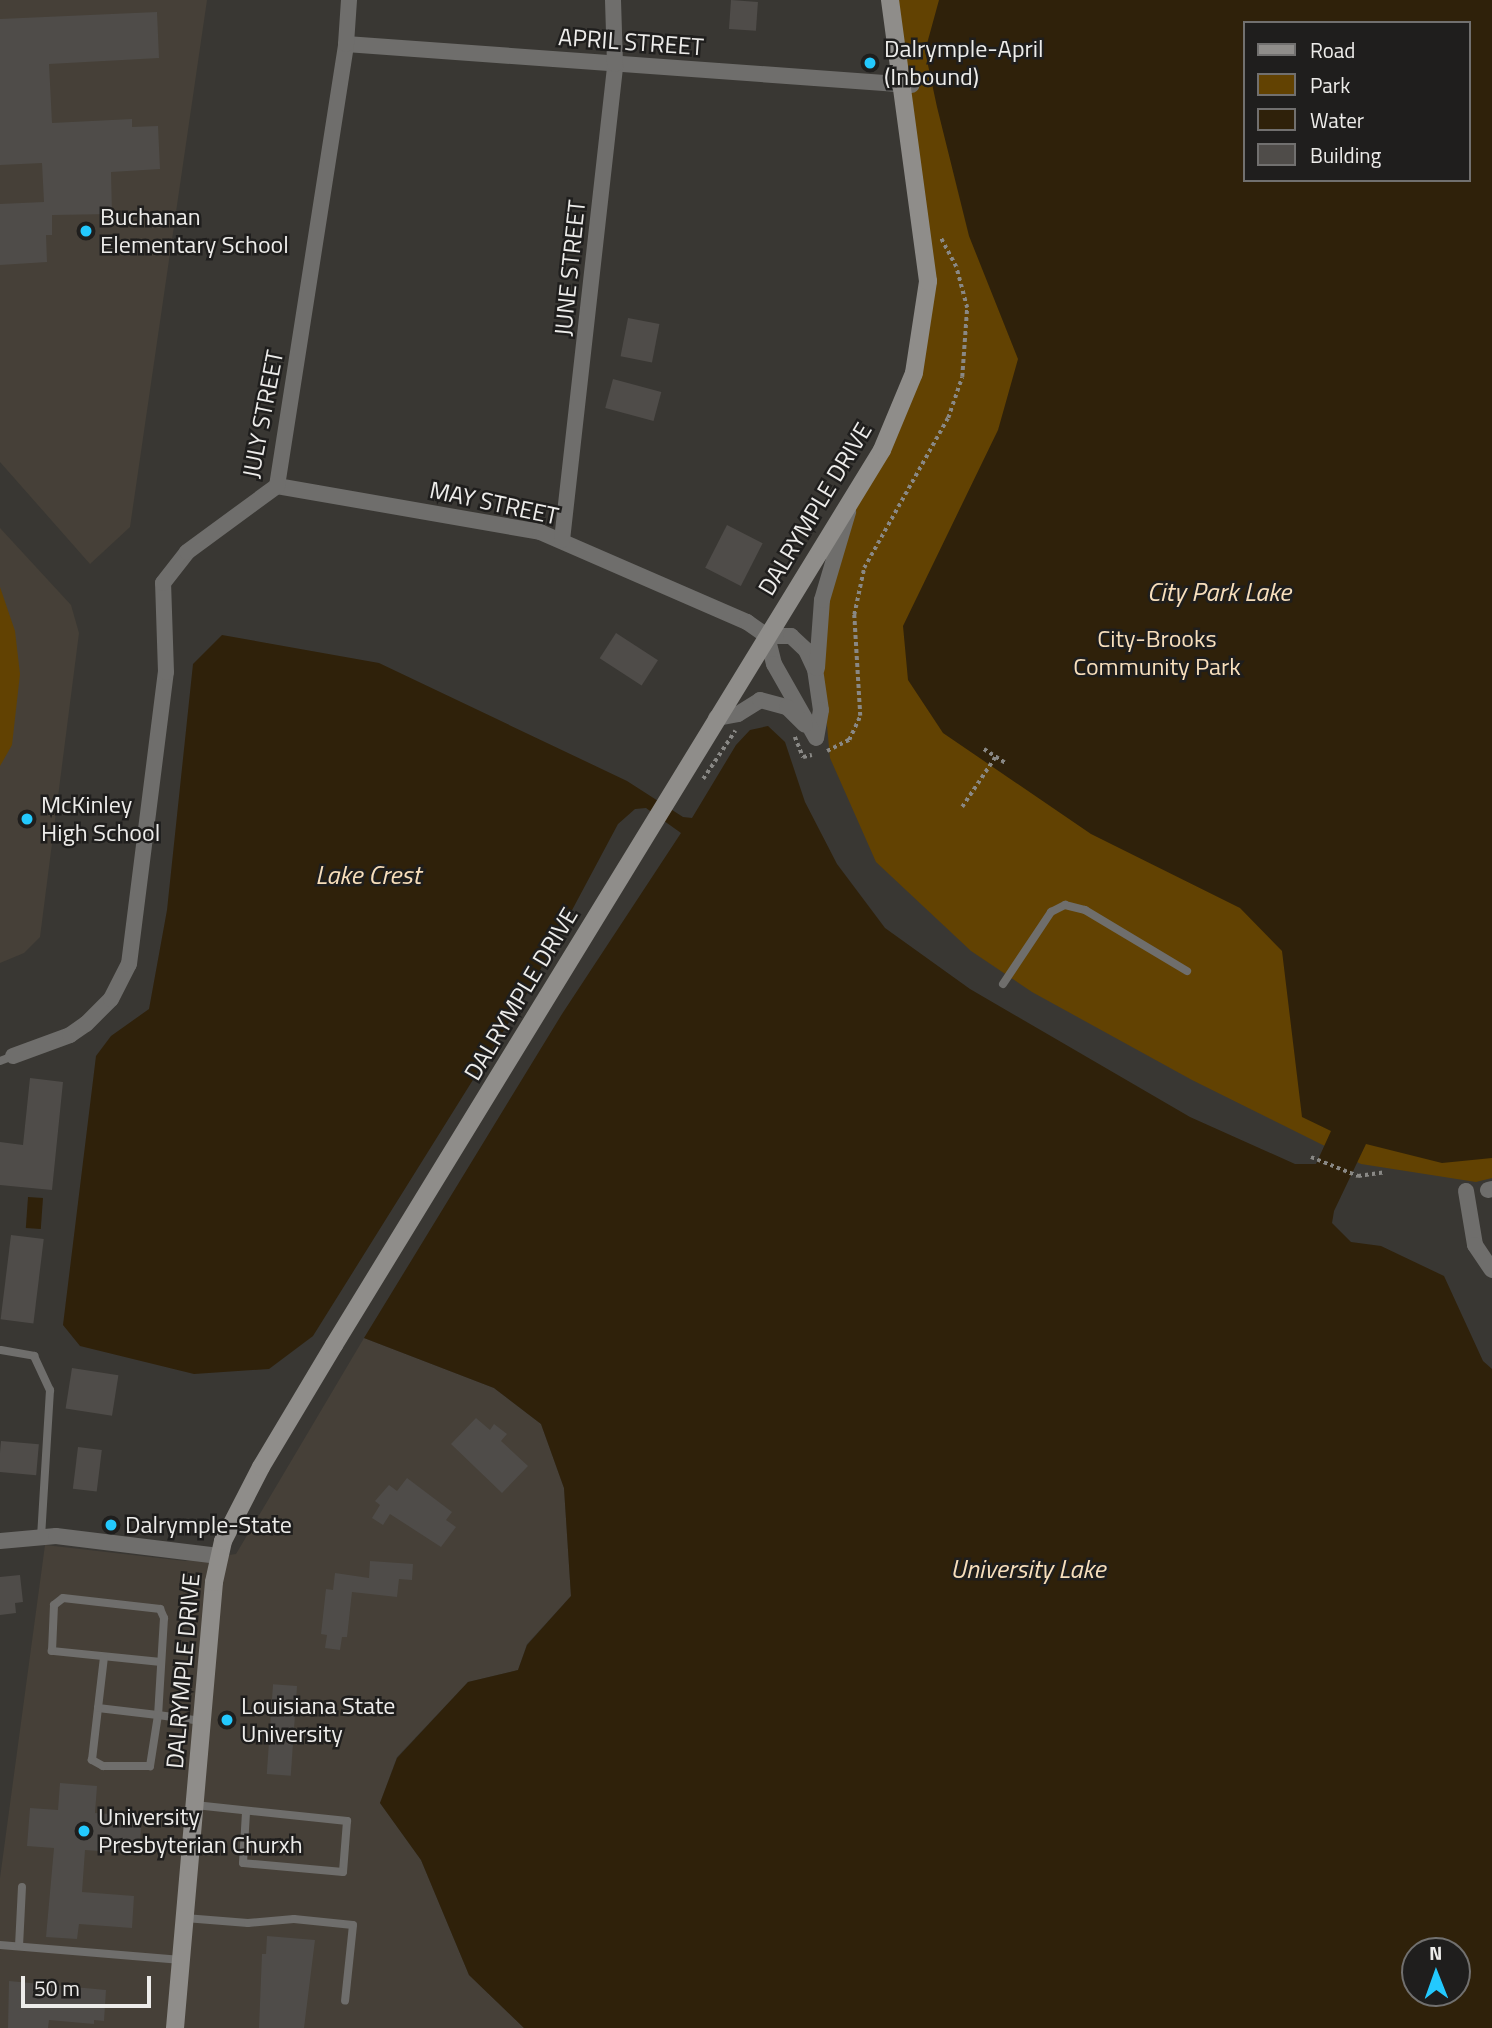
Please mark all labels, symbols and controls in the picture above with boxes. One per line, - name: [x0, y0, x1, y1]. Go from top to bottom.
- legend: [1244, 21, 1471, 182]
- street label: APRIL STREET: [557, 23, 705, 61]
- text: Road: [1310, 34, 1355, 66]
- place label: Dalrymple-April (Inbound): [884, 35, 1044, 91]
- marker: Dalrymple-April (Inbound): [862, 55, 878, 71]
- text: Park: [1310, 69, 1350, 101]
- text: Water: [1310, 104, 1364, 136]
- text: Building: [1310, 139, 1381, 171]
- street label: JUNE STREET: [549, 198, 591, 338]
- place label: Buchanan Elementary School: [100, 203, 289, 259]
- marker: Buchanan Elementary School: [78, 223, 94, 239]
- street label: JULY STREET: [237, 348, 289, 480]
- street label: DALRYMPLE DRIVE: [752, 418, 878, 600]
- street label: MAY STREET: [427, 475, 561, 531]
- water label: City Park Lake: [1147, 576, 1291, 608]
- park label: City-Brooks Community Park: [1073, 625, 1241, 681]
- place label: McKinley High School: [41, 791, 160, 847]
- marker: McKinley High School: [19, 811, 35, 827]
- water label: Lake Crest: [315, 859, 421, 891]
- street label: DALRYMPLE DRIVE: [458, 903, 584, 1085]
- place label: Dalrymple-State: [125, 1511, 292, 1539]
- marker: Dalrymple-State: [103, 1517, 119, 1533]
- water label: University Lake: [951, 1553, 1105, 1585]
- street label: DALRYMPLE DRIVE: [160, 1572, 206, 1770]
- place label: Louisiana State University: [241, 1692, 395, 1748]
- marker: Louisiana State University: [219, 1712, 235, 1728]
- place label: University Presbyterian Churxh: [98, 1803, 303, 1859]
- marker: University Presbyterian Churxh: [76, 1823, 92, 1839]
- north arrow: [1401, 1937, 1471, 2007]
- text: N: [1429, 1938, 1442, 1967]
- scale bar: [24, 1962, 154, 2006]
- text: 50 m: [34, 1972, 80, 2004]

